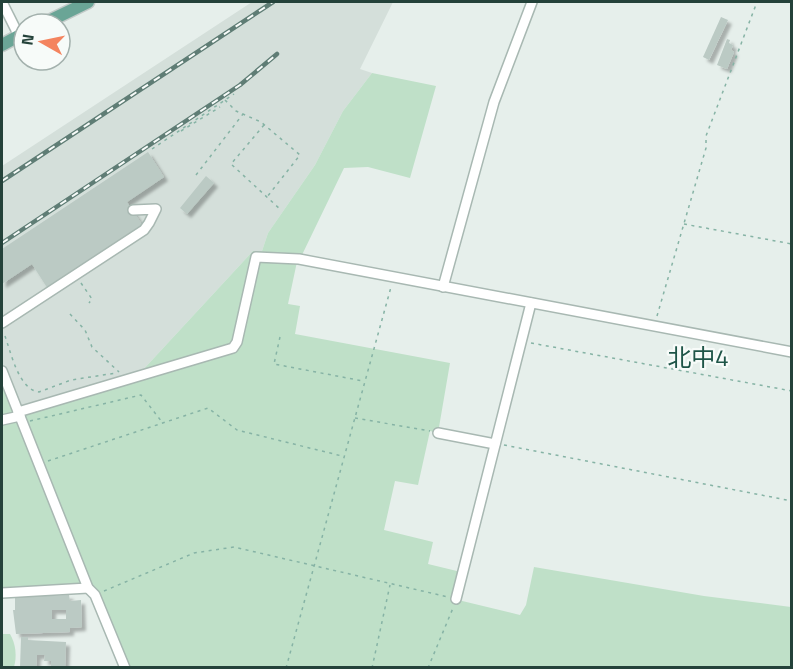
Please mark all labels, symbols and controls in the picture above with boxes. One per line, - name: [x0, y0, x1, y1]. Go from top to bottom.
- north arrow: [12, 12, 72, 72]
- text: N: [14, 32, 40, 47]
- district label: 北中4: [667, 339, 729, 375]

